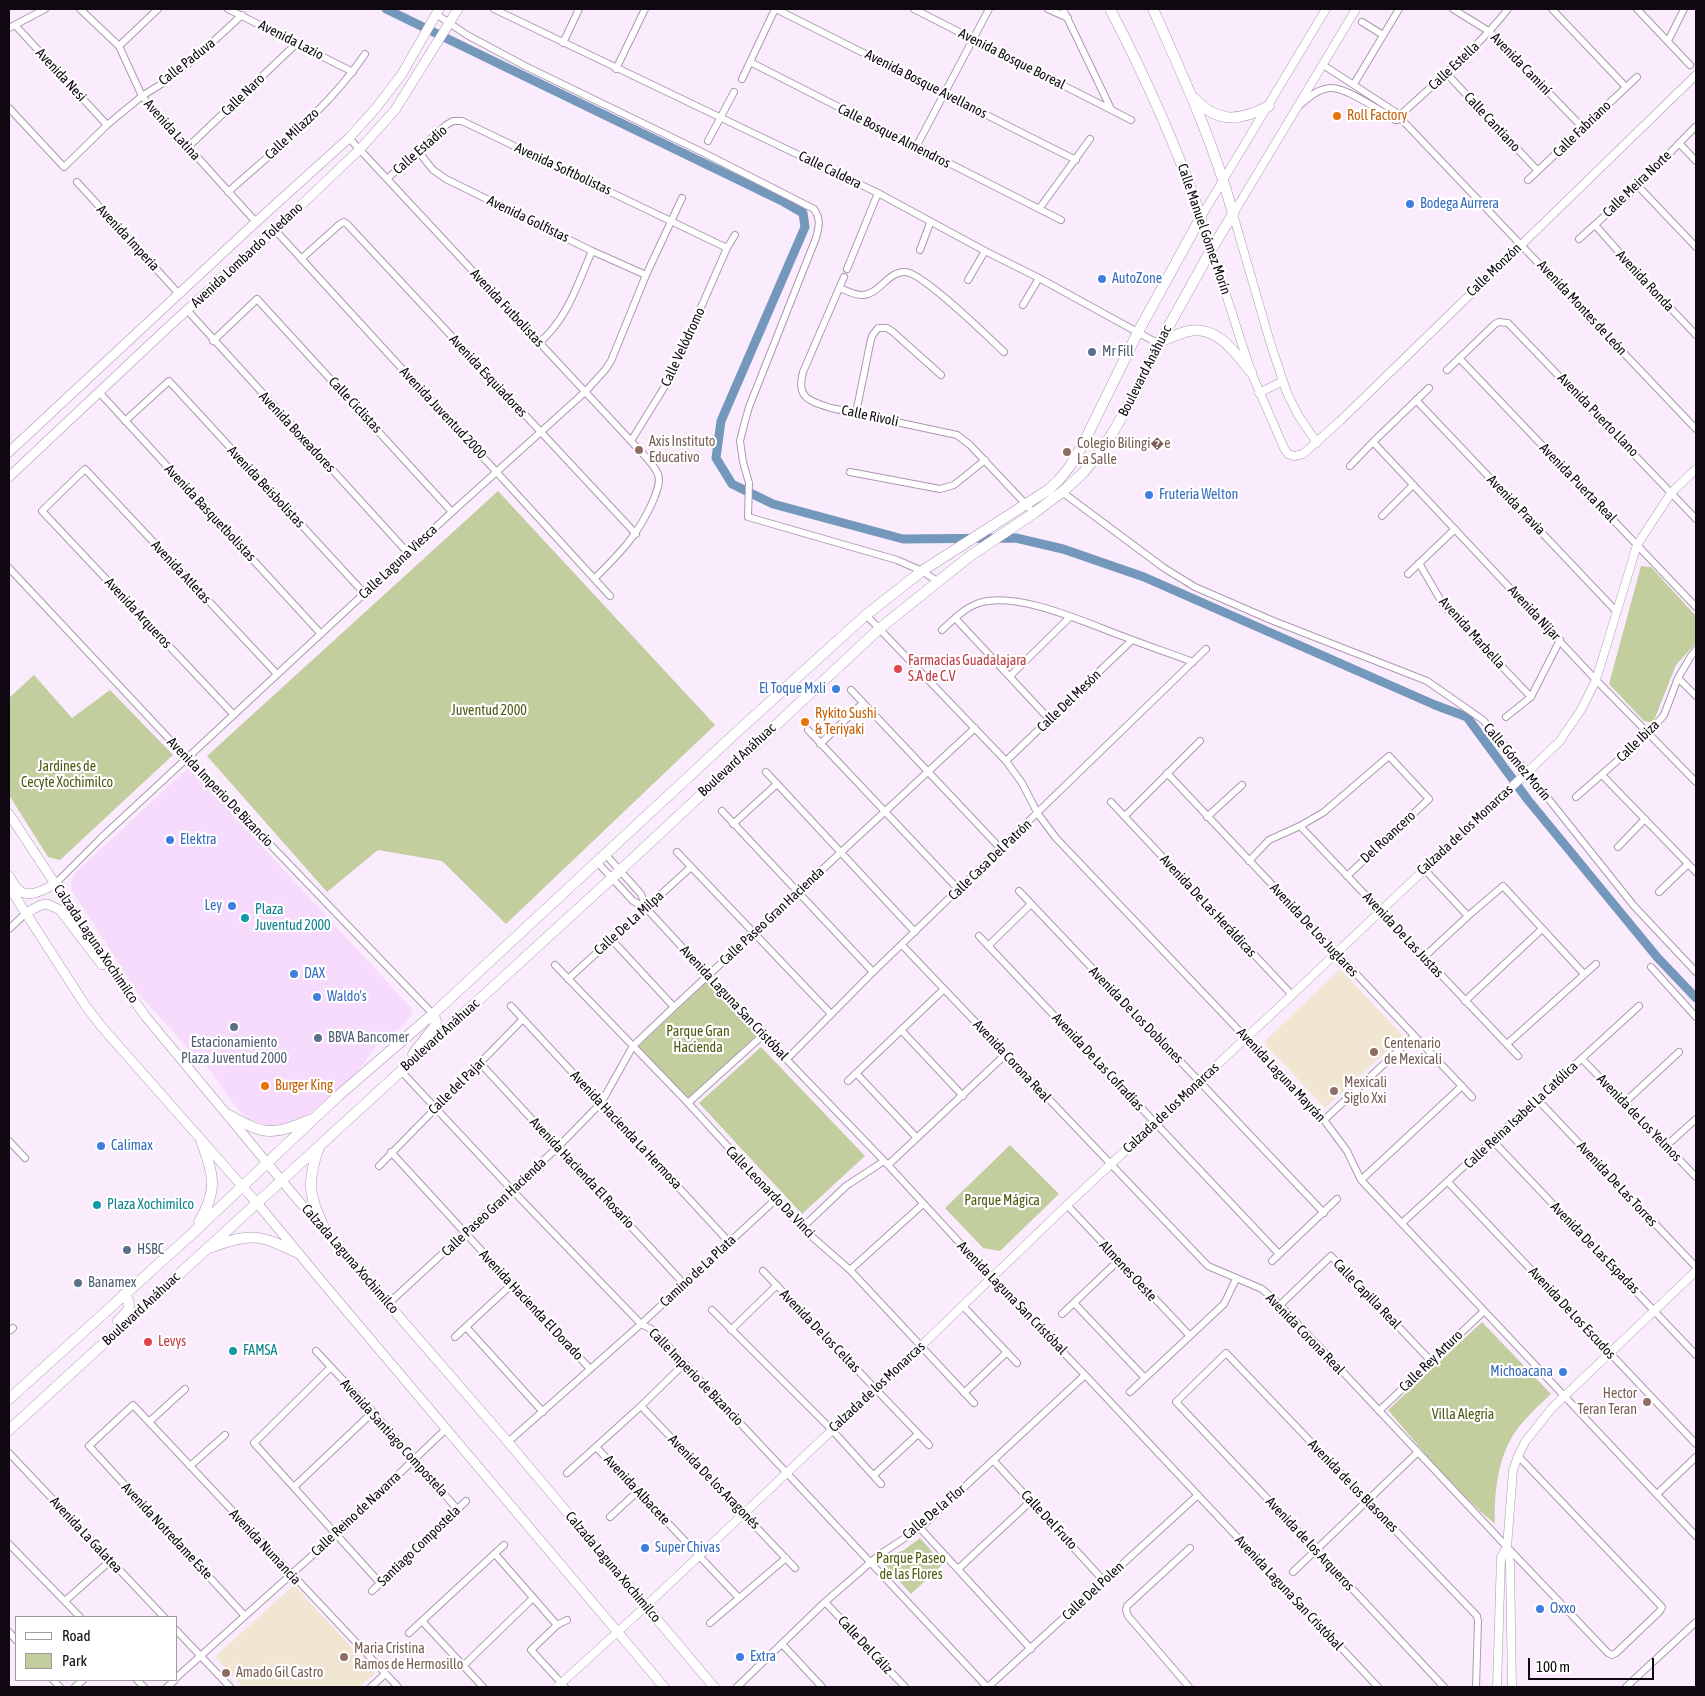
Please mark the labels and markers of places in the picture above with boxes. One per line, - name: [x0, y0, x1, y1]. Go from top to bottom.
- place label: Roll Factory: [1347, 108, 1407, 124]
- marker: Roll Factory: [1331, 110, 1343, 122]
- place label: Bodega Aurrera: [1420, 196, 1499, 212]
- marker: Bodega Aurrera: [1404, 198, 1416, 210]
- place label: AutoZone: [1112, 271, 1162, 287]
- marker: AutoZone: [1096, 273, 1108, 285]
- place label: Mr Fill: [1102, 344, 1134, 360]
- marker: Mr Fill: [1086, 346, 1098, 358]
- place label: Axis Instituto Educativo: [649, 434, 715, 467]
- place label: Colegio Bilingi�e La Salle: [1077, 436, 1171, 468]
- marker: Axis Instituto Educativo: [633, 444, 645, 456]
- marker: Colegio Bilingi�e La Salle: [1061, 446, 1073, 458]
- place label: Fruteria Welton: [1159, 487, 1238, 503]
- marker: Fruteria Welton: [1143, 489, 1155, 501]
- place label: Farmacias Guadalajara S.A de C.V: [908, 653, 1027, 686]
- marker: Farmacias Guadalajara S.A de C.V: [892, 663, 904, 675]
- place label: El Toque Mxli: [759, 681, 826, 697]
- marker: El Toque Mxli: [830, 683, 842, 695]
- place label: Rykito Sushi & Teriyaki: [815, 706, 877, 739]
- marker: Rykito Sushi & Teriyaki: [799, 716, 811, 728]
- place label: Elektra: [180, 832, 216, 848]
- marker: Elektra: [164, 834, 176, 846]
- place label: Ley: [205, 898, 222, 914]
- marker: Ley: [226, 900, 238, 912]
- place label: Plaza Juventud 2000: [255, 902, 331, 934]
- marker: Plaza Juventud 2000: [239, 912, 251, 924]
- place label: DAX: [304, 966, 325, 982]
- marker: DAX: [288, 968, 300, 980]
- place label: Waldo's: [327, 989, 367, 1005]
- marker: Waldo's: [311, 991, 323, 1003]
- marker: Estacionamiento Plaza Juventud 2000: [228, 1021, 240, 1033]
- place label: BBVA Bancomer: [328, 1030, 409, 1046]
- marker: BBVA Bancomer: [312, 1032, 324, 1044]
- place label: Estacionamiento Plaza Juventud 2000: [181, 1035, 287, 1068]
- place label: Centenario de Mexicali: [1384, 1036, 1442, 1068]
- marker: Centenario de Mexicali: [1368, 1046, 1380, 1058]
- place label: Mexicali Siglo Xxi: [1344, 1075, 1387, 1108]
- place label: Burger King: [275, 1078, 333, 1094]
- marker: Burger King: [259, 1080, 271, 1092]
- marker: Mexicali Siglo Xxi: [1328, 1085, 1340, 1097]
- place label: Calimax: [111, 1138, 153, 1154]
- marker: Calimax: [95, 1140, 107, 1152]
- place label: Plaza Xochimilco: [107, 1197, 194, 1213]
- marker: Plaza Xochimilco: [91, 1199, 103, 1211]
- place label: HSBC: [137, 1242, 164, 1258]
- marker: HSBC: [121, 1244, 133, 1256]
- place label: Banamex: [88, 1275, 136, 1291]
- marker: Banamex: [72, 1277, 84, 1289]
- place label: Levys: [158, 1334, 186, 1350]
- marker: Levys: [142, 1336, 154, 1348]
- place label: FAMSA: [243, 1343, 277, 1359]
- marker: FAMSA: [227, 1345, 239, 1357]
- place label: Michoacana: [1490, 1364, 1553, 1380]
- marker: Michoacana: [1557, 1366, 1569, 1378]
- place label: Hector Teran Teran: [1577, 1386, 1637, 1418]
- marker: Hector Teran Teran: [1641, 1396, 1653, 1408]
- place label: Super Chivas: [655, 1540, 720, 1556]
- marker: Super Chivas: [639, 1542, 651, 1554]
- place label: Oxxo: [1550, 1601, 1576, 1617]
- marker: Oxxo: [1534, 1603, 1546, 1615]
- place label: Maria Cristina Ramos de Hermosillo: [354, 1641, 463, 1674]
- place label: Extra: [750, 1649, 776, 1665]
- marker: Maria Cristina Ramos de Hermosillo: [338, 1651, 350, 1663]
- marker: Extra: [734, 1651, 746, 1663]
- place label: Amado Gil Castro: [236, 1665, 323, 1681]
- marker: Amado Gil Castro: [220, 1667, 232, 1679]

